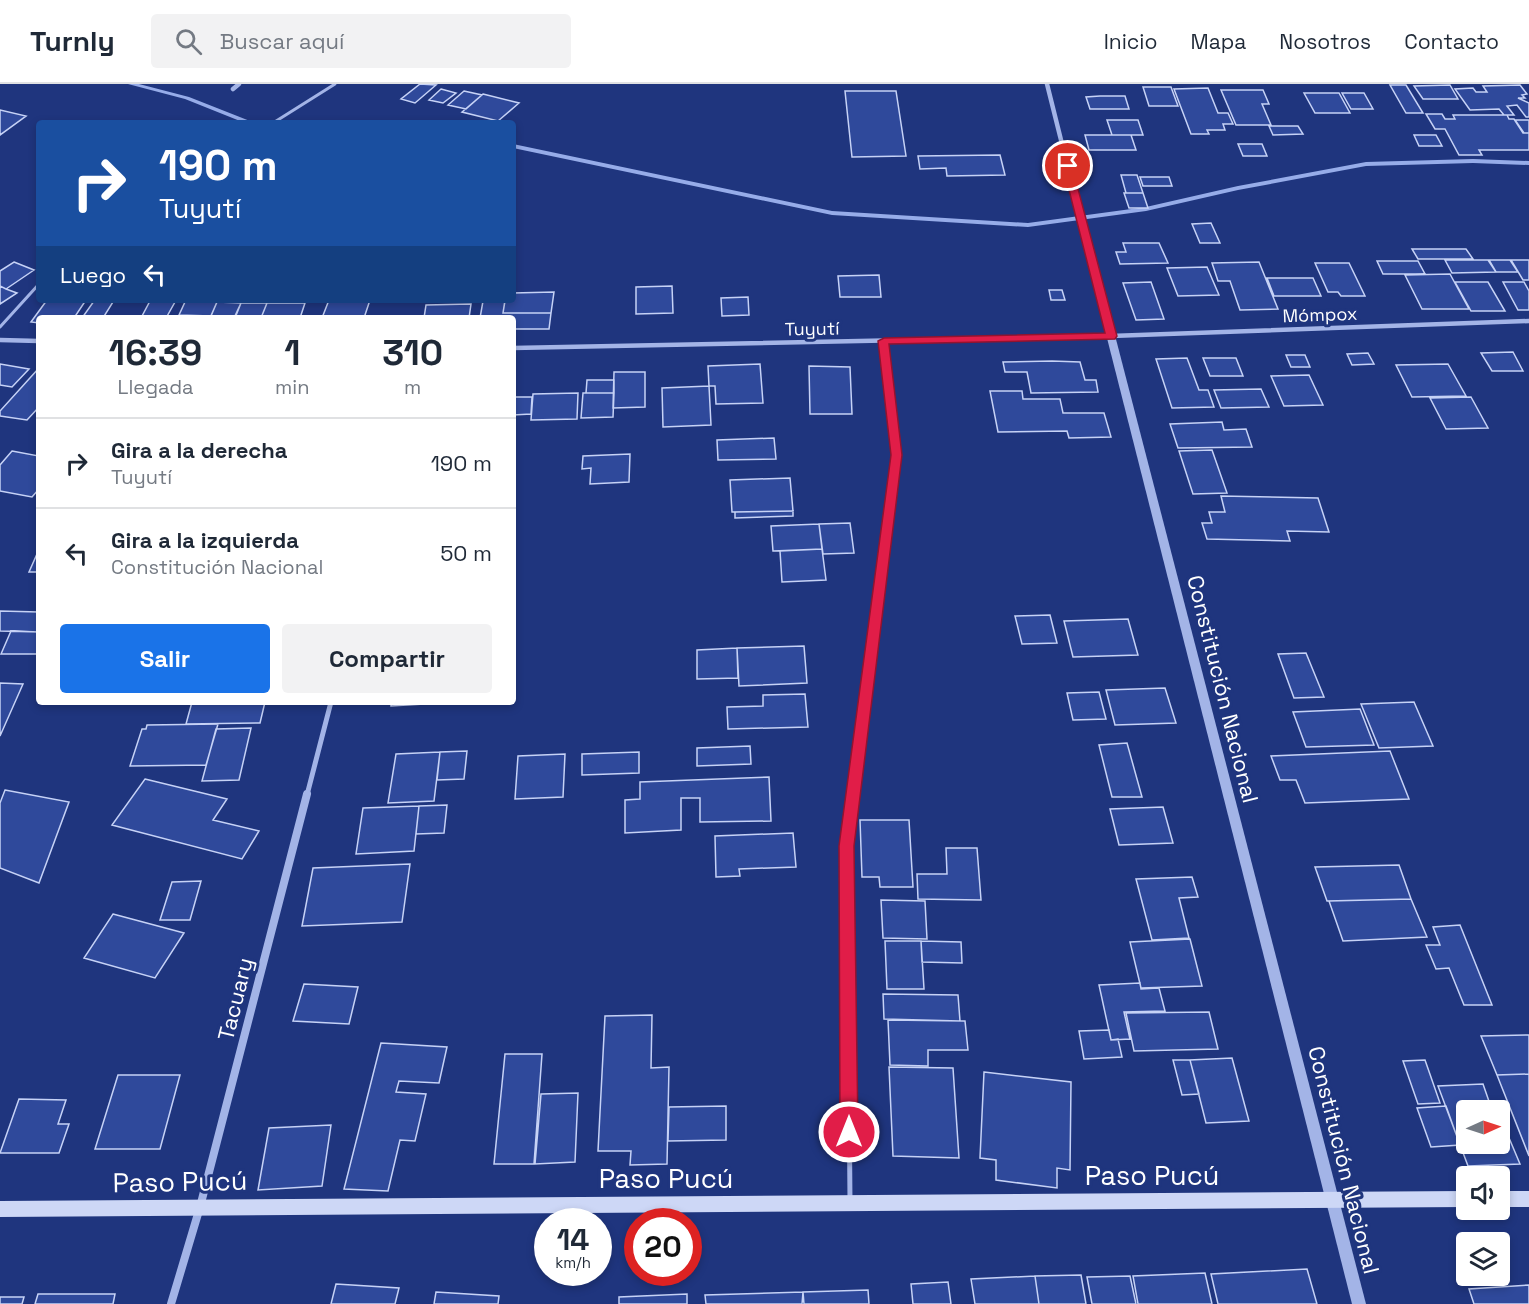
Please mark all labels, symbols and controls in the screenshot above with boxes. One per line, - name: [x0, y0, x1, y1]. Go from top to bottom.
- search box: [151, 14, 571, 68]
- text: Turnly: [30, 23, 115, 59]
- icon: search: [172, 25, 205, 58]
- text: Buscar aquí: [220, 27, 344, 55]
- text: Inicio: [1104, 28, 1158, 55]
- text: Mapa: [1191, 28, 1246, 55]
- text: Nosotros: [1279, 28, 1371, 55]
- text: Contacto: [1404, 28, 1499, 55]
- text: 190 m: [159, 139, 278, 192]
- pin: [1042, 140, 1093, 191]
- icon: right: [60, 144, 138, 222]
- icon: arrive: [1051, 149, 1084, 182]
- text: Tuyutí: [159, 191, 241, 226]
- icon: left: [138, 258, 171, 291]
- text: Luego: [60, 261, 126, 289]
- street label: Mómpox: [1282, 302, 1358, 327]
- street label: Tuyutí: [784, 317, 840, 340]
- text: 16:39: [109, 330, 202, 376]
- text: 1: [284, 330, 300, 376]
- text: 310: [382, 330, 443, 376]
- text: Llegada: [117, 374, 194, 400]
- text: min: [275, 374, 309, 400]
- text: m: [404, 374, 421, 400]
- text: Gira a la derecha: [111, 436, 288, 464]
- icon: right: [60, 447, 93, 480]
- text: 190 m: [431, 449, 492, 477]
- text: Tuyutí: [111, 464, 172, 490]
- text: Gira a la izquierda: [111, 526, 299, 554]
- icon: left: [60, 537, 93, 570]
- text: 50 m: [440, 539, 492, 567]
- text: Constitución Nacional: [111, 554, 323, 580]
- street label: Constitución Nacional: [1181, 572, 1265, 806]
- button: Salir: [60, 624, 270, 693]
- button: Compartir: [282, 624, 492, 693]
- street label: Tacuary: [211, 955, 259, 1043]
- street label: Constitución Nacional: [1302, 1043, 1386, 1277]
- position arrow: [817, 1100, 881, 1164]
- north arrow: [1456, 1100, 1510, 1154]
- map controls: [1456, 1100, 1510, 1286]
- street label: Paso Pucú: [1085, 1158, 1219, 1193]
- street label: Paso Pucú: [599, 1161, 733, 1196]
- street label: Paso Pucú: [112, 1163, 248, 1200]
- button: sound: [1456, 1166, 1510, 1220]
- speed limit sign: 20: [624, 1208, 702, 1286]
- text: 14: [557, 1220, 589, 1259]
- button: layers: [1456, 1232, 1510, 1286]
- text: km/h: [555, 1253, 591, 1272]

